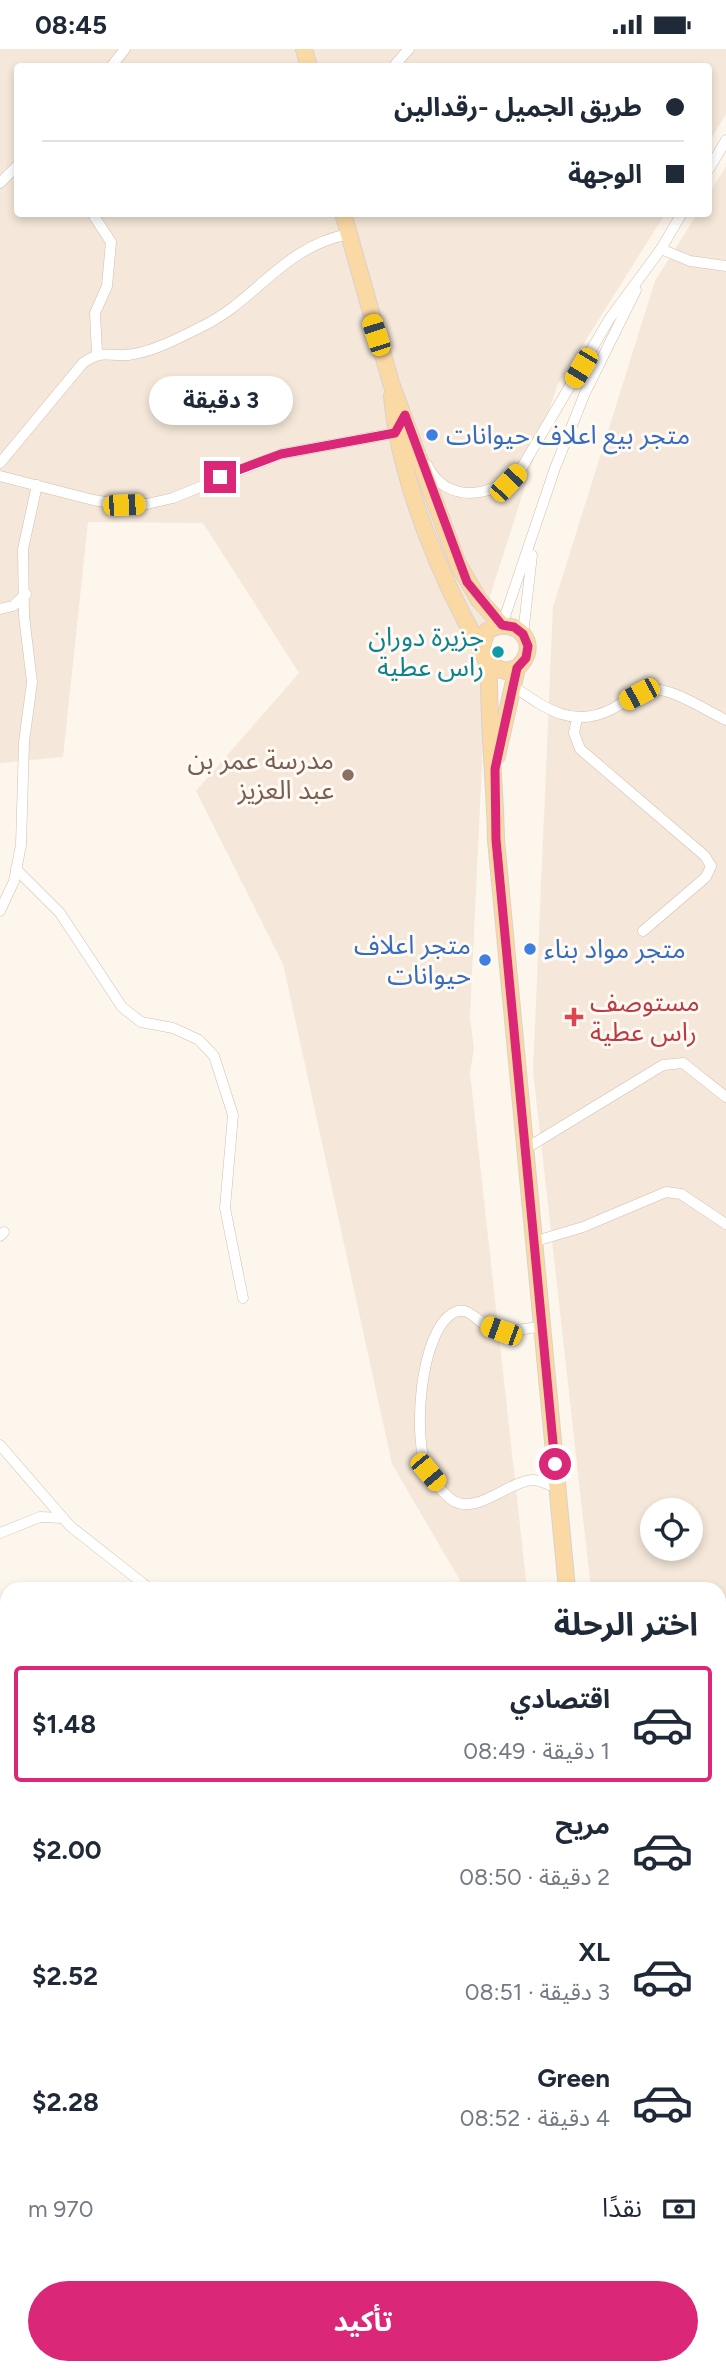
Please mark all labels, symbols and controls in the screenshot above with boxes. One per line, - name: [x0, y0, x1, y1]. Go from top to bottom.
- text: 08:45: [35, 9, 107, 41]
- text: طريق الجميل -رقدالين: [394, 91, 642, 123]
- text: الوجهة: [568, 158, 642, 190]
- car: [360, 312, 393, 358]
- car: [562, 345, 601, 391]
- callout: 3 دقيقة: [148, 375, 292, 425]
- text: 3 دقيقة: [183, 386, 259, 414]
- place label: متجر بيع اعلاف حيوانات: [446, 419, 690, 455]
- marker: متجر بيع اعلاف حيوانات: [424, 427, 440, 443]
- car: [486, 460, 531, 506]
- route end: [204, 461, 236, 493]
- car: [103, 494, 146, 516]
- place label: جزيرة دوران راس عطية: [368, 621, 484, 683]
- marker: جزيرة دوران راس عطية: [490, 644, 506, 660]
- car: [616, 675, 663, 713]
- place label: مدرسة عمر بن عبد العزيز: [188, 744, 334, 806]
- marker: مدرسة عمر بن عبد العزيز: [340, 767, 356, 783]
- place label: متجر اعلاف حيوانات: [354, 929, 471, 991]
- place label: متجر مواد بناء: [544, 933, 686, 965]
- marker: متجر مواد بناء: [522, 941, 538, 957]
- marker: متجر اعلاف حيوانات: [477, 952, 493, 968]
- place label: مستوصف راس عطية: [590, 986, 700, 1048]
- marker: مستوصف راس عطية: [564, 1007, 584, 1027]
- car: [478, 1314, 525, 1348]
- route start: [539, 1448, 571, 1480]
- car: [407, 1449, 450, 1495]
- map controls: [640, 1498, 703, 1561]
- button: locate: [640, 1498, 703, 1561]
- text: اختر الرحلة: [554, 1605, 698, 1643]
- text: اقتصادي: [510, 1683, 610, 1715]
- icon: car: [631, 1693, 694, 1756]
- text: $1.48: [32, 1708, 96, 1740]
- text: 1 دقيقة · 08:49: [463, 1737, 610, 1765]
- text: مريح: [555, 1809, 610, 1841]
- icon: car: [631, 1819, 694, 1882]
- text: $2.00: [32, 1834, 102, 1866]
- text: 2 دقيقة · 08:50: [459, 1863, 610, 1891]
- text: XL: [578, 1936, 610, 1968]
- icon: car: [631, 1945, 694, 2008]
- text: $2.52: [32, 1960, 98, 1992]
- text: 3 دقيقة · 08:51: [465, 1978, 610, 2006]
- text: Green: [537, 2062, 610, 2094]
- icon: car: [631, 2071, 694, 2134]
- text: $2.28: [32, 2086, 99, 2118]
- text: 4 دقيقة · 08:52: [460, 2104, 610, 2132]
- icon: cash: [660, 2190, 698, 2228]
- text: نقدًا: [602, 2192, 642, 2224]
- text: 970 m: [28, 2195, 93, 2223]
- button: تأكيد: [28, 2281, 698, 2361]

